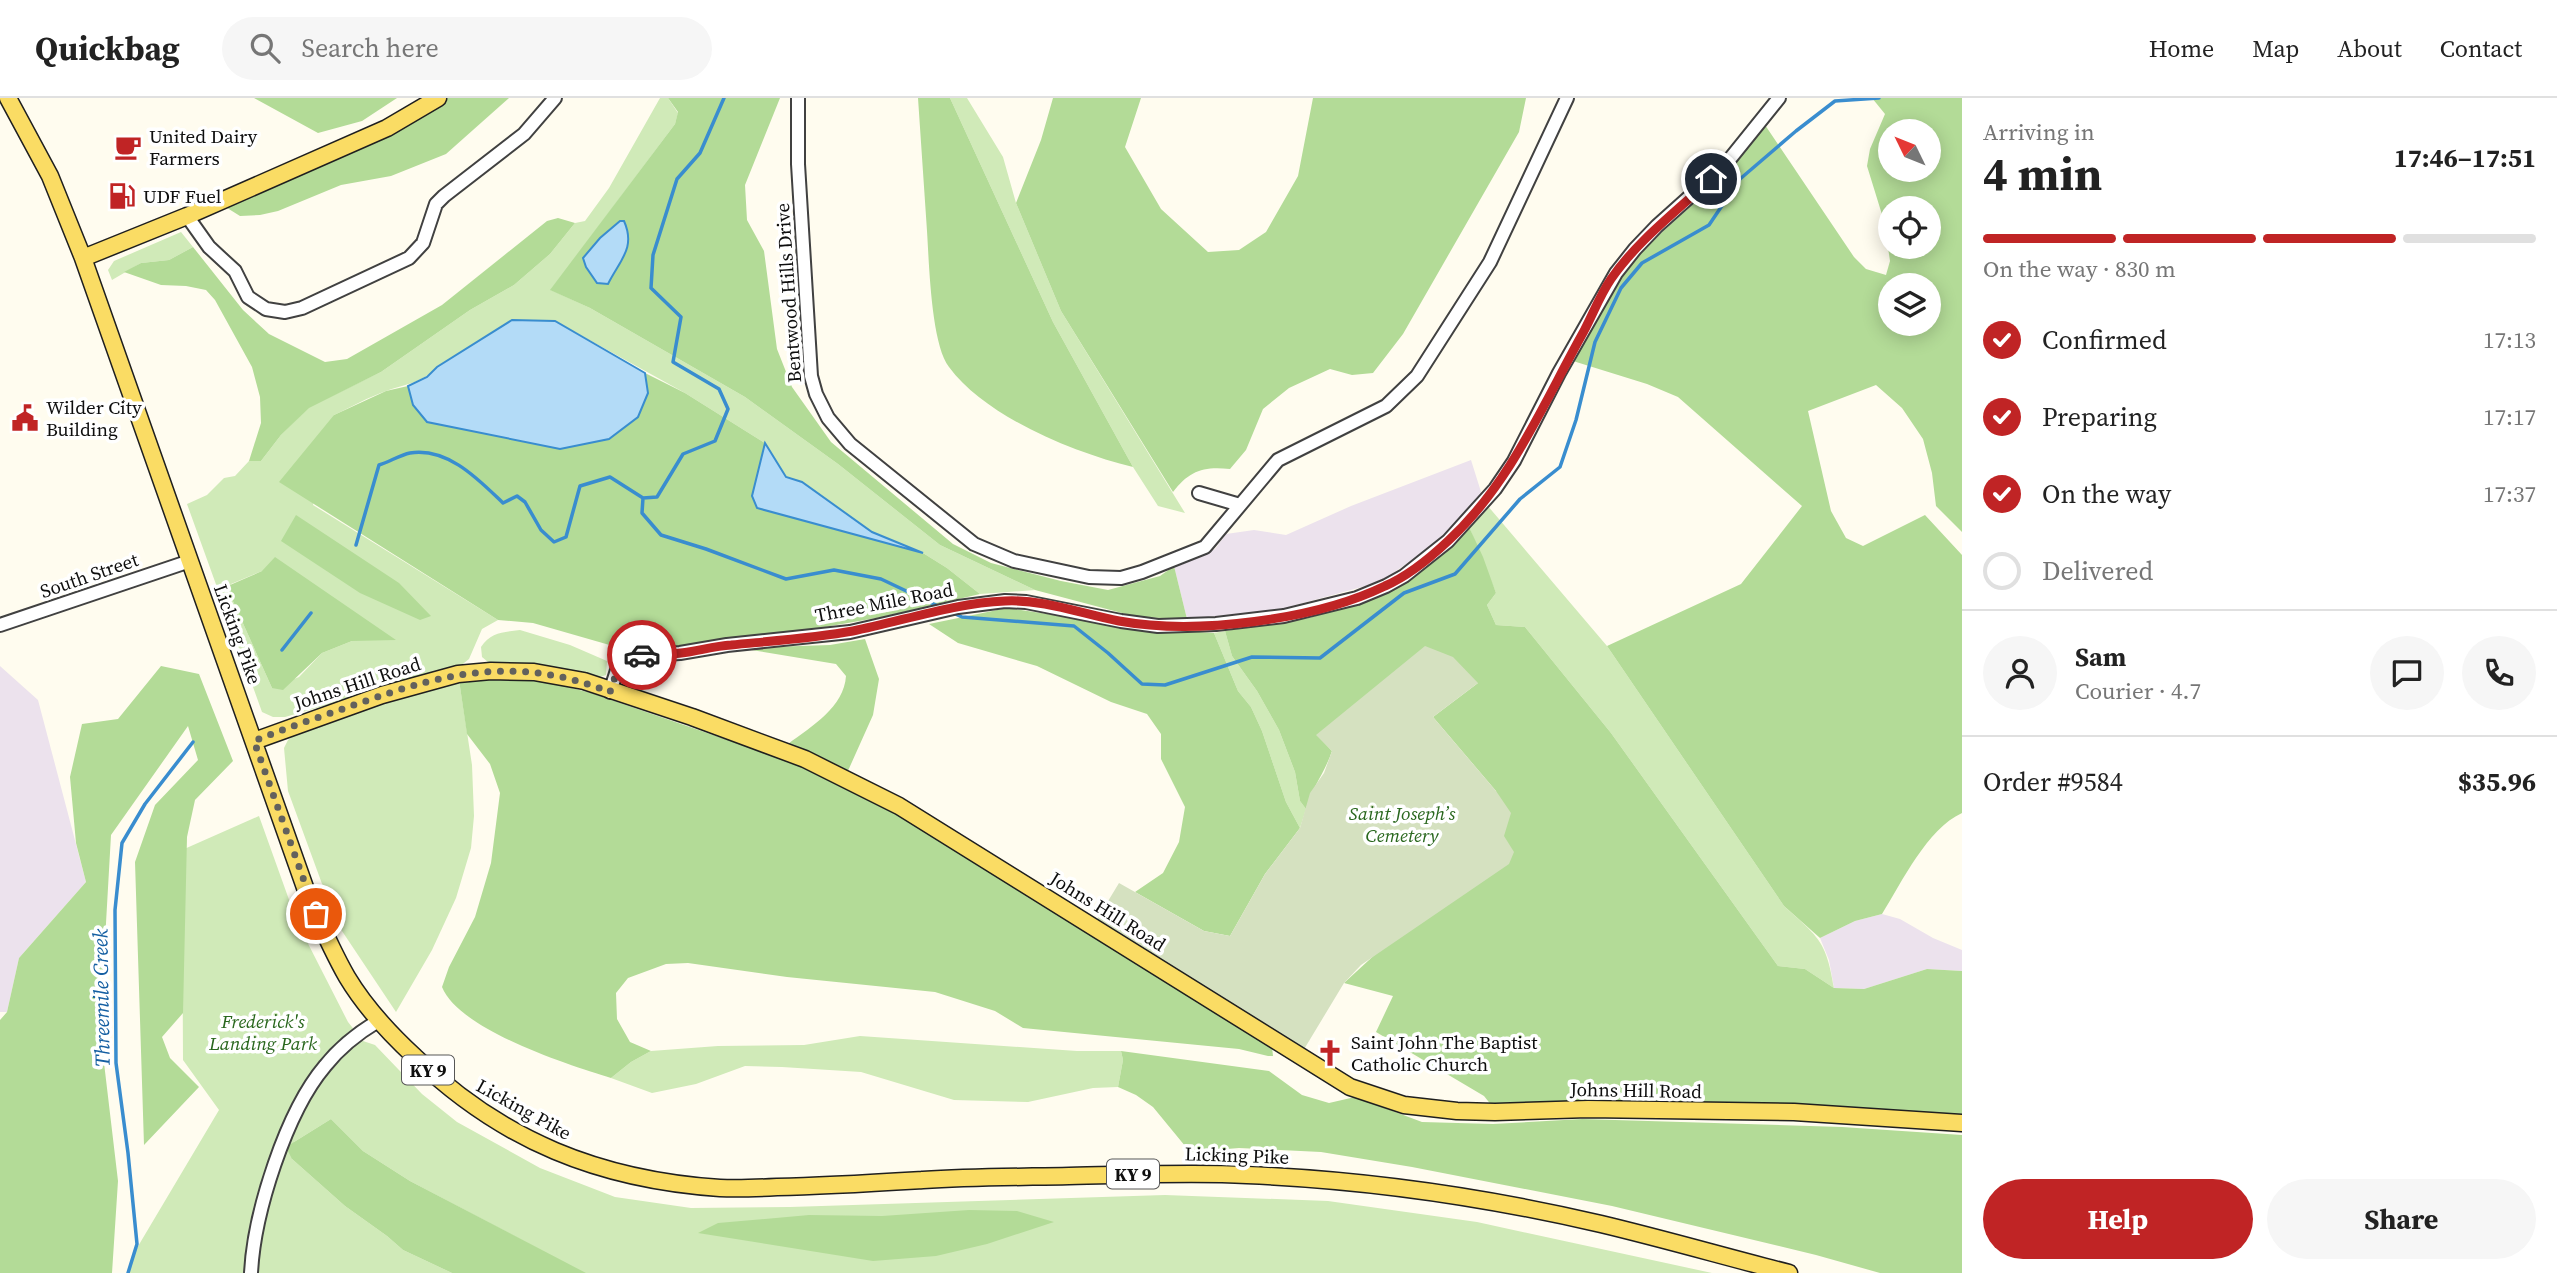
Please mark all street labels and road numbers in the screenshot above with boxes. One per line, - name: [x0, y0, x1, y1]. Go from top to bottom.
- street label: Bentwood Hills Drive: [769, 202, 807, 384]
- street label: South Street: [36, 546, 142, 604]
- street label: Three Mile Road: [813, 576, 956, 628]
- street label: Licking Pike: [208, 580, 268, 688]
- street label: Johns Hill Road: [289, 650, 424, 716]
- street label: Johns Hill Road: [1044, 864, 1171, 957]
- road number: KY 9: [402, 1056, 454, 1085]
- street label: Licking Pike: [472, 1072, 576, 1146]
- street label: Johns Hill Road: [1569, 1076, 1702, 1104]
- street label: Licking Pike: [1184, 1140, 1290, 1170]
- road number: KY 9: [1107, 1160, 1159, 1189]

